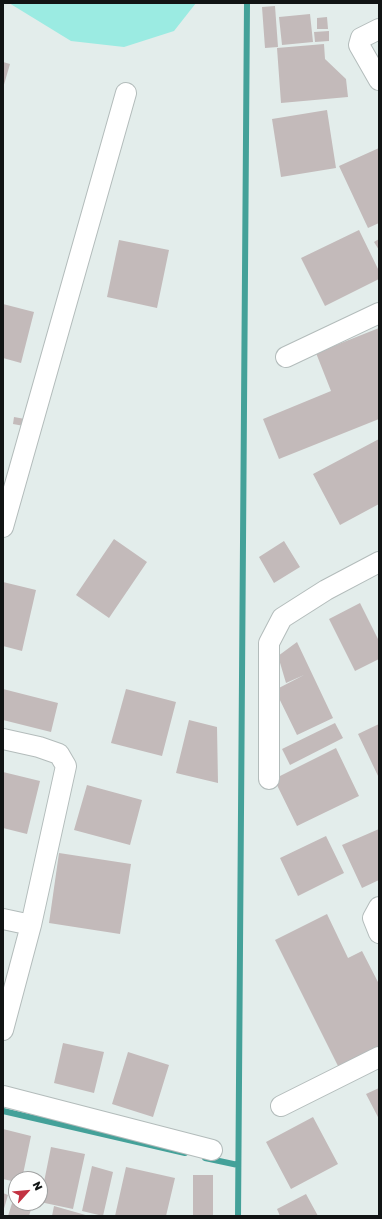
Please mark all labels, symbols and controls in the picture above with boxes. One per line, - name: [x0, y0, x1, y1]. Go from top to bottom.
- north arrow: [8, 1171, 48, 1211]
- text: N: [31, 1179, 46, 1192]

